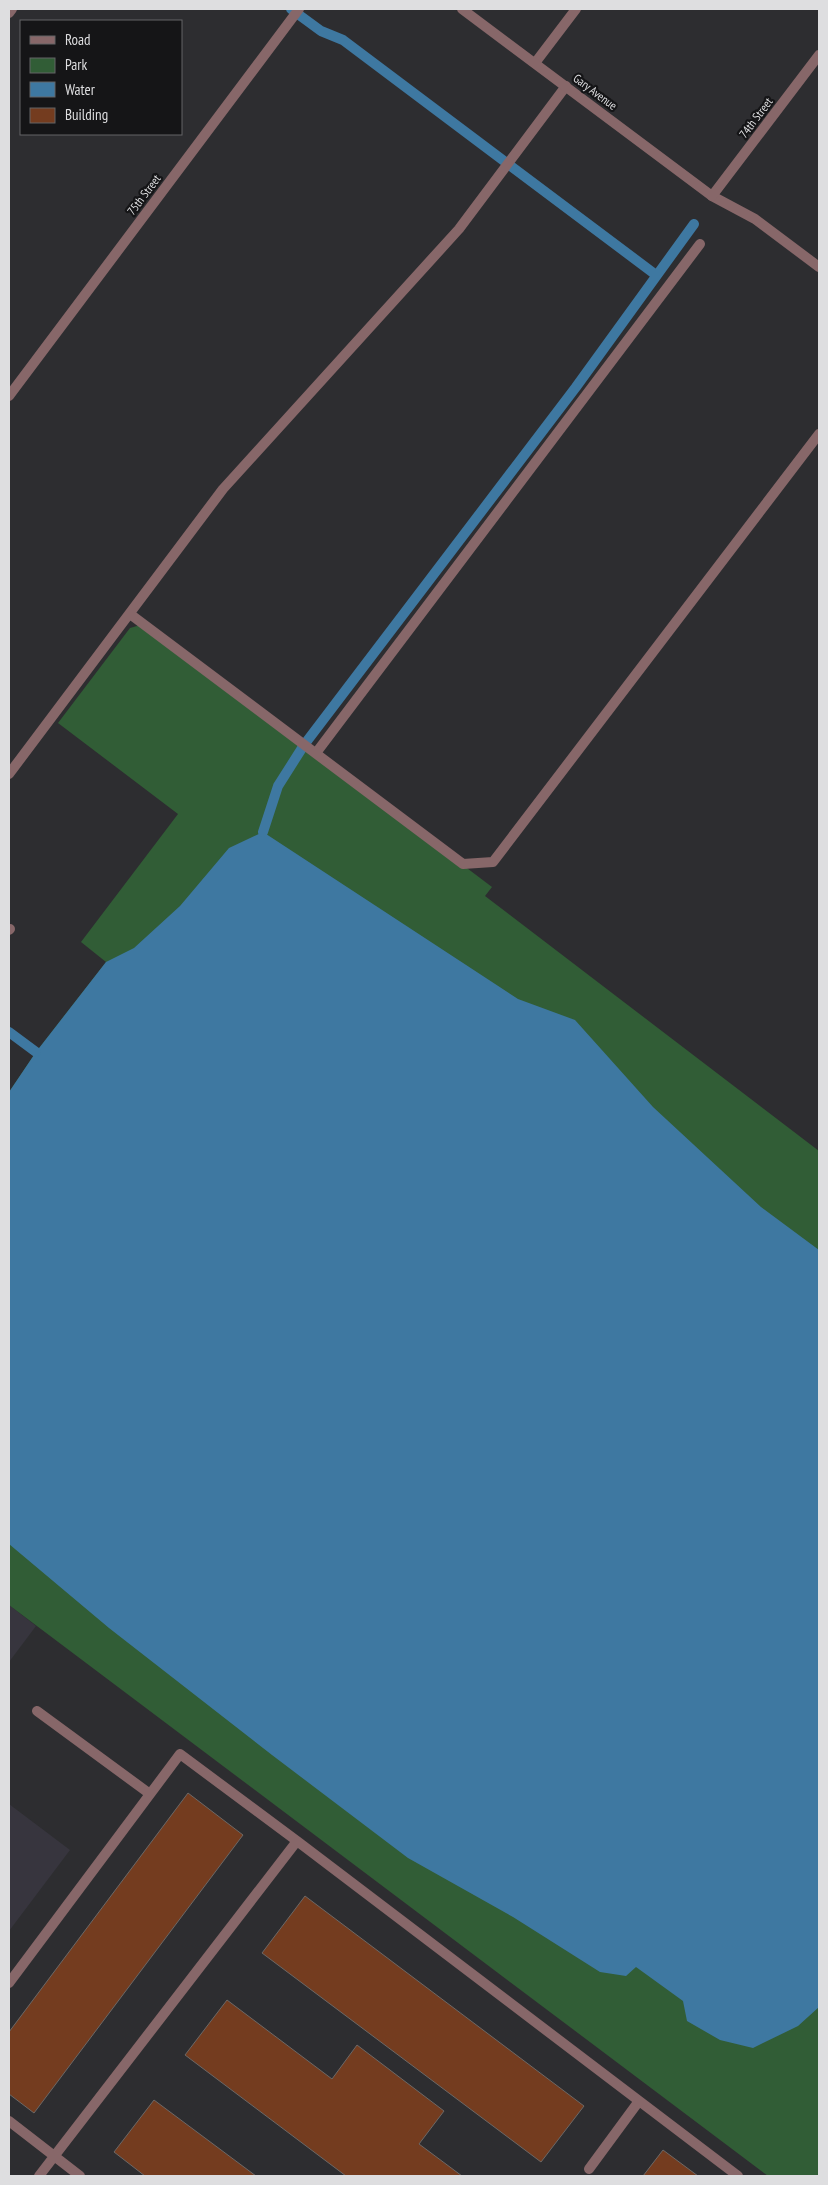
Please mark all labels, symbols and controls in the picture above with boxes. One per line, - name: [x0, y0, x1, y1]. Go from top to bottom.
- legend: [20, 20, 182, 135]
- text: Road: [65, 30, 91, 49]
- text: Park: [65, 55, 87, 74]
- street label: Gary Avenue: [571, 70, 620, 113]
- text: Water: [65, 80, 96, 99]
- street label: 74th Street: [736, 94, 776, 141]
- text: Building: [65, 105, 108, 124]
- street label: 75th Street: [124, 171, 164, 218]

